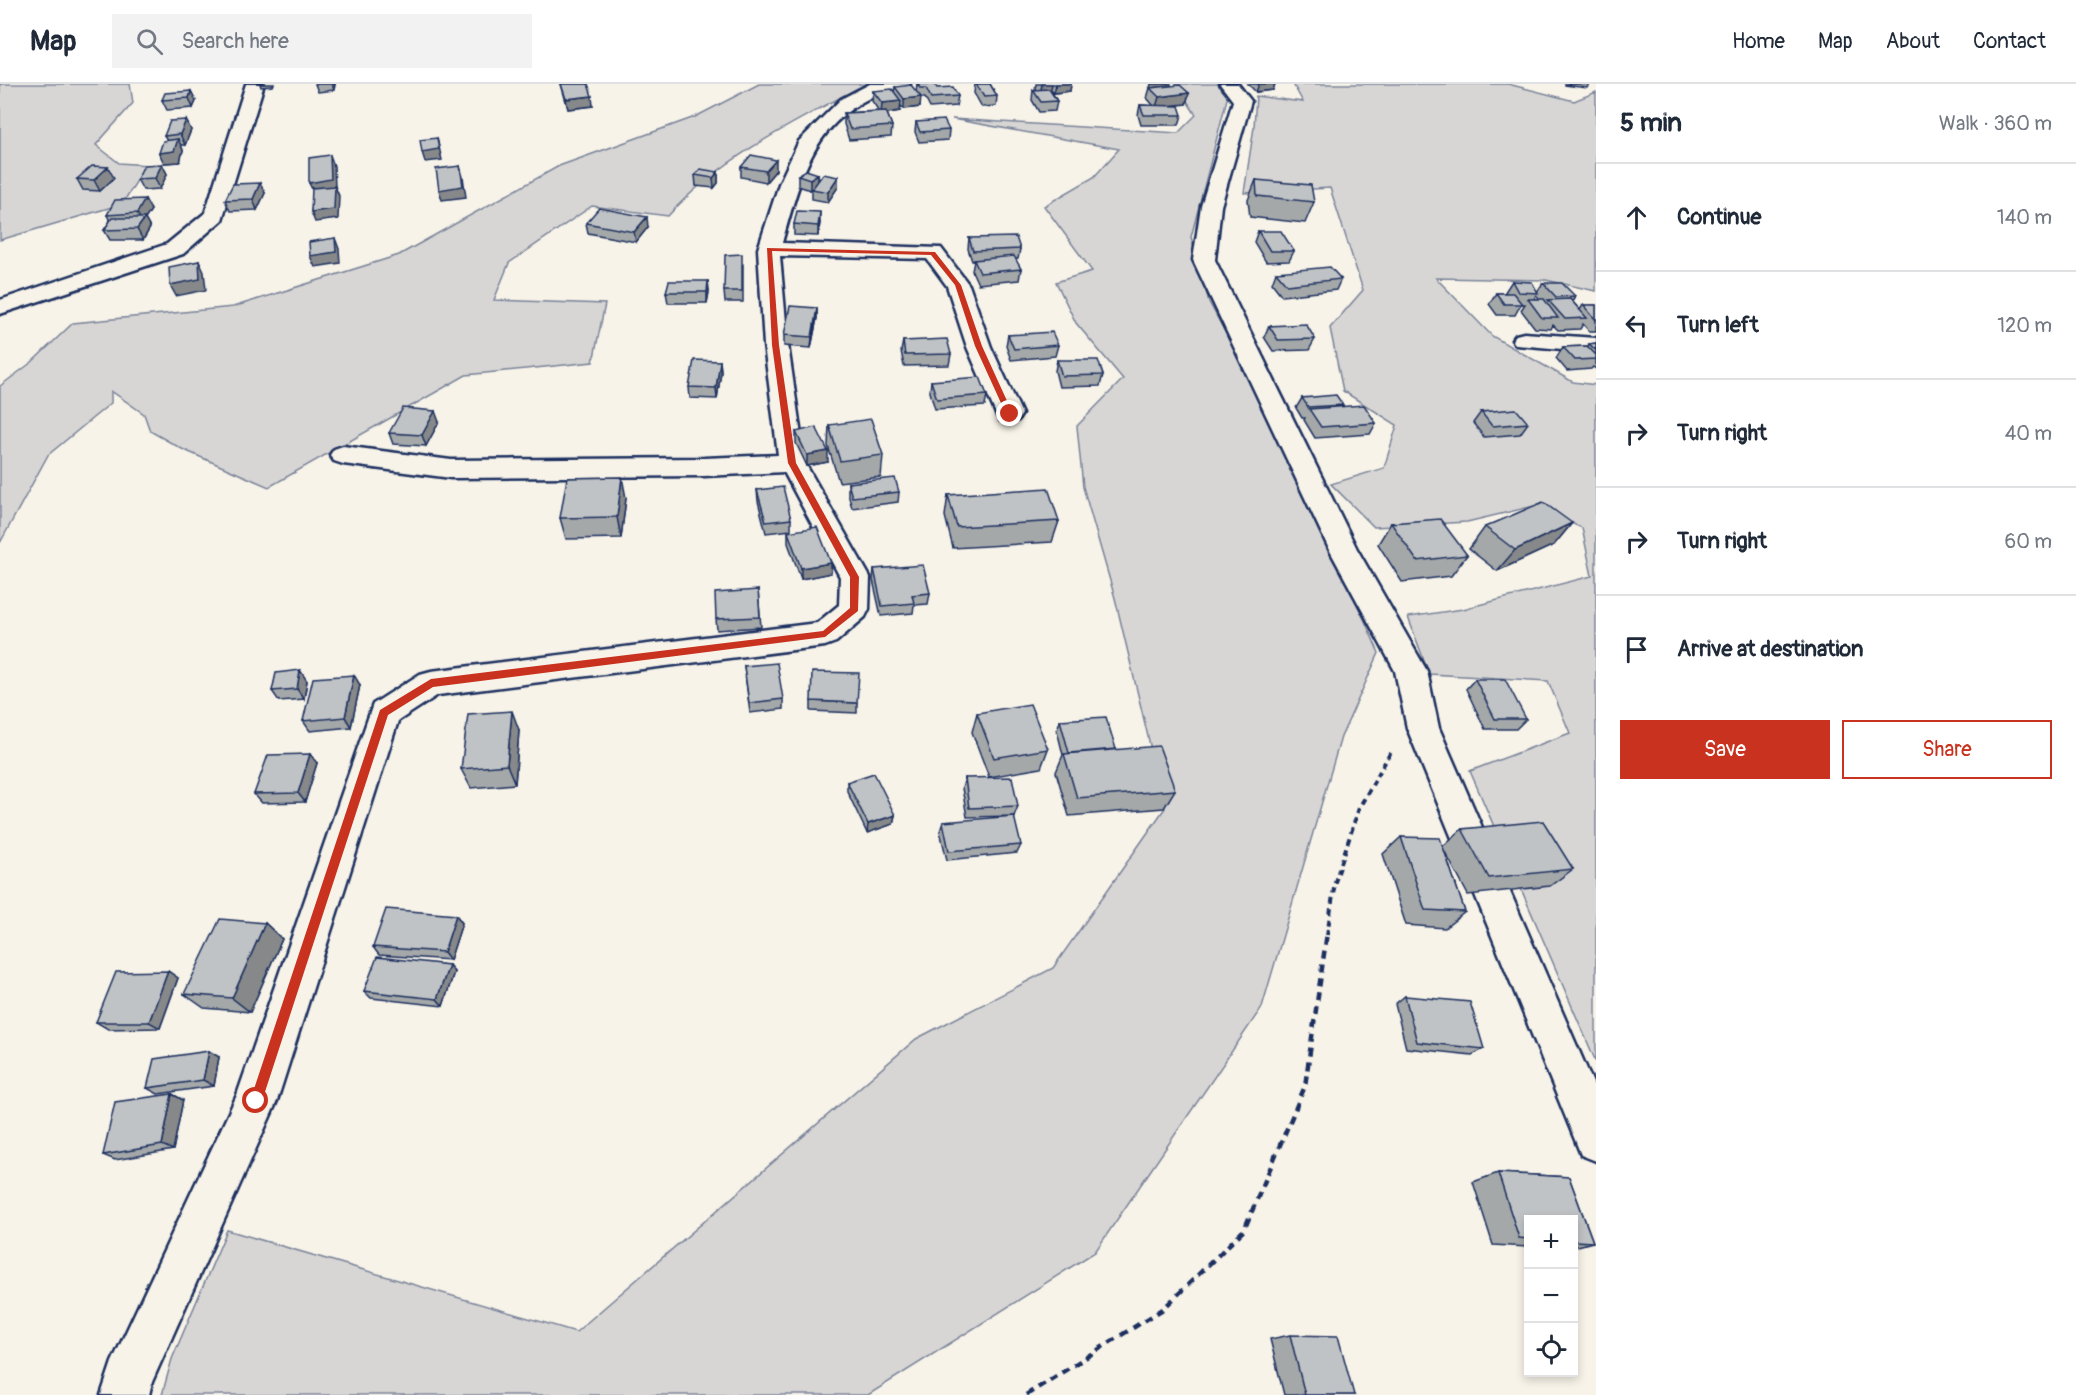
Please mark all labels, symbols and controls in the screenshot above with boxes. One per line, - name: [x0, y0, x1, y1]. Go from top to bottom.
- search box: [112, 14, 532, 68]
- text: Map: [30, 24, 76, 59]
- icon: search: [133, 25, 166, 58]
- text: Search here: [181, 27, 289, 55]
- text: Home: [1732, 28, 1785, 55]
- text: Map: [1818, 28, 1853, 55]
- text: About: [1886, 28, 1940, 55]
- text: Contact: [1973, 28, 2046, 55]
- text: 5 min: [1620, 107, 1682, 139]
- text: Walk · 360 m: [1939, 111, 2052, 136]
- icon: ahead: [1620, 201, 1653, 234]
- text: Continue: [1677, 203, 1761, 231]
- text: 140 m: [1997, 205, 2052, 230]
- icon: left: [1620, 309, 1653, 342]
- text: Turn left: [1677, 311, 1759, 339]
- text: 120 m: [1997, 313, 2052, 338]
- route end: [996, 400, 1022, 426]
- icon: right: [1620, 417, 1653, 450]
- text: Turn right: [1677, 419, 1767, 447]
- text: 40 m: [2005, 421, 2052, 446]
- icon: right: [1620, 525, 1653, 558]
- text: Turn right: [1677, 527, 1767, 555]
- text: 60 m: [2005, 529, 2052, 554]
- icon: arrive: [1620, 633, 1653, 666]
- text: Arrive at destination: [1677, 635, 1863, 663]
- button: Save: [1620, 720, 1830, 779]
- button: Share: [1842, 720, 2052, 779]
- route start: [242, 1087, 268, 1113]
- map controls: [1524, 1215, 1578, 1377]
- button: +: [1524, 1215, 1578, 1269]
- button: −: [1524, 1269, 1578, 1323]
- button: locate: [1524, 1323, 1578, 1377]

